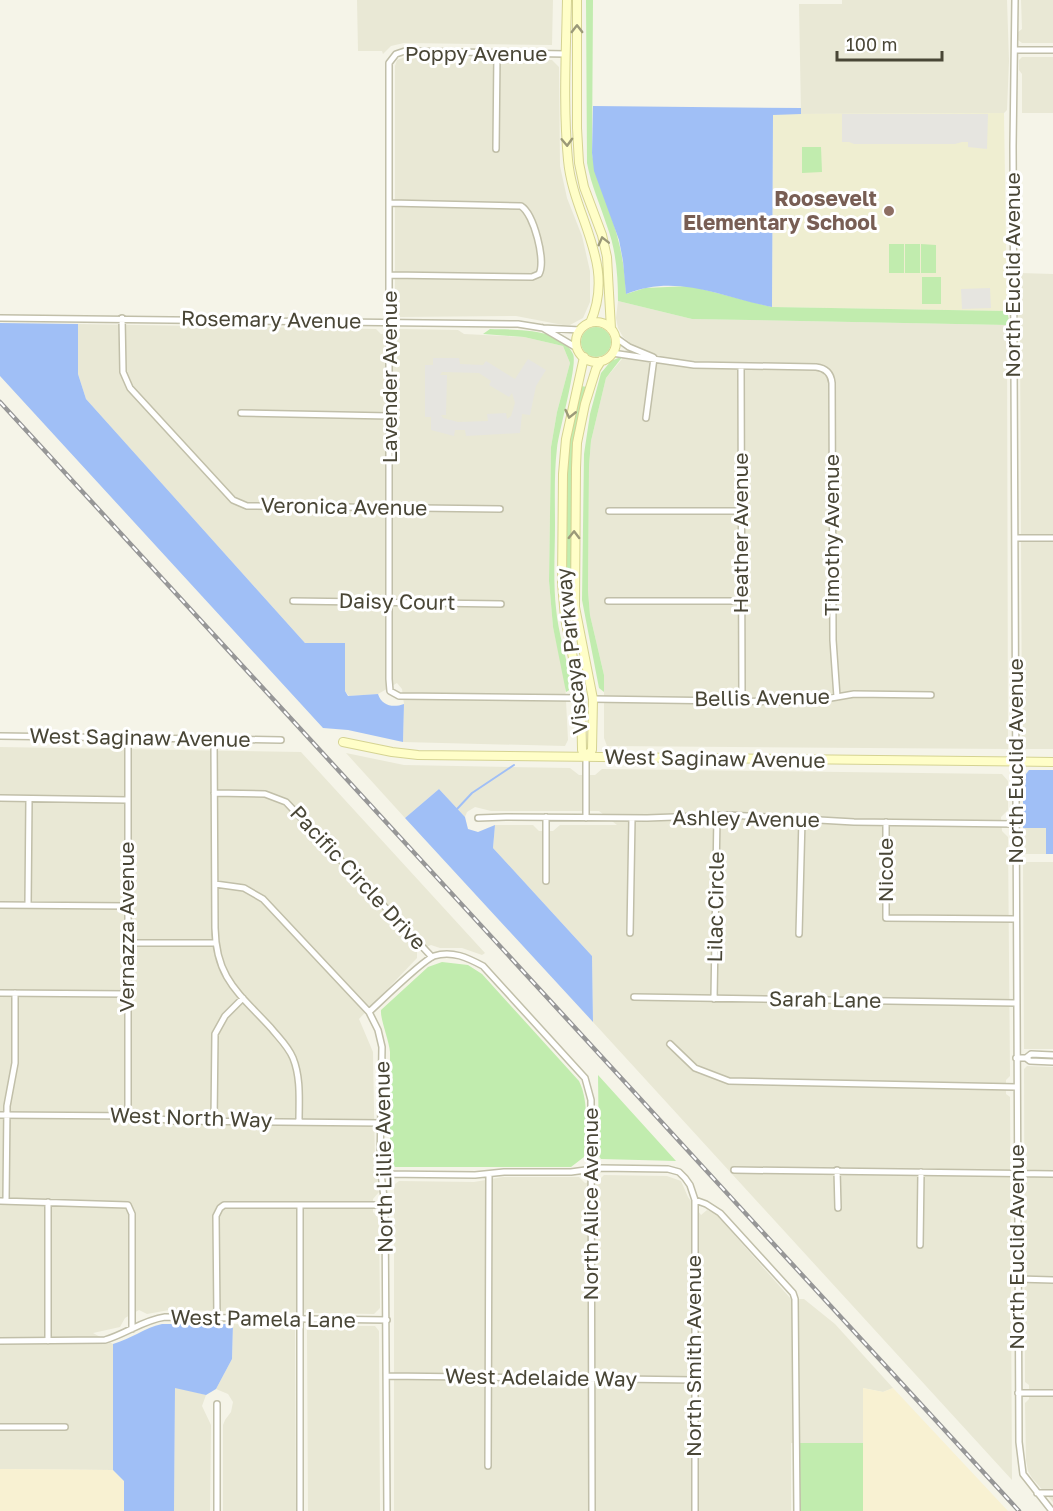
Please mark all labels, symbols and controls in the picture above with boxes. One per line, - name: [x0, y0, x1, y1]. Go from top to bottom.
- scale bar: [837, 24, 942, 62]
- one-way arrow: [571, 25, 583, 34]
- text: 100 m: [846, 33, 897, 55]
- street label: Poppy Avenue: [405, 40, 547, 66]
- one-way arrow: [560, 138, 573, 147]
- street label: North Euclid Avenue: [999, 172, 1025, 378]
- place label: Roosevelt Elementary School: [683, 185, 877, 235]
- marker: Roosevelt Elementary School: [882, 204, 896, 218]
- one-way arrow: [598, 237, 611, 247]
- street label: Lavender Avenue: [376, 291, 402, 463]
- street label: Rosemary Avenue: [181, 304, 361, 334]
- one-way arrow: [565, 409, 578, 419]
- street label: Heather Avenue: [727, 453, 753, 613]
- street label: Timothy Avenue: [818, 454, 844, 616]
- street label: Veronica Avenue: [260, 492, 428, 520]
- one-way arrow: [568, 530, 581, 539]
- street label: Viscaya Parkway: [549, 566, 593, 736]
- street label: Daisy Court: [338, 587, 456, 615]
- street label: North Euclid Avenue: [1002, 658, 1028, 864]
- street label: Bellis Avenue: [694, 683, 830, 711]
- street label: West Saginaw Avenue: [29, 722, 251, 752]
- street label: West Saginaw Avenue: [604, 743, 826, 773]
- street label: Pacific Circle Drive: [285, 800, 432, 955]
- street label: Ashley Avenue: [672, 804, 820, 832]
- street label: Nicole: [872, 838, 898, 902]
- street label: Vernazza Avenue: [113, 842, 139, 1012]
- street label: Lilac Circle: [701, 851, 729, 963]
- street label: Sarah Lane: [769, 985, 881, 1013]
- street label: North Lillie Avenue: [368, 1061, 398, 1253]
- street label: West North Way: [109, 1101, 273, 1133]
- street label: North Alice Avenue: [577, 1108, 603, 1300]
- street label: North Euclid Avenue: [1003, 1144, 1029, 1350]
- street label: North Smith Avenue: [680, 1255, 706, 1457]
- street label: West Pamela Lane: [170, 1303, 356, 1333]
- street label: West Adelaide Way: [445, 1362, 638, 1392]

